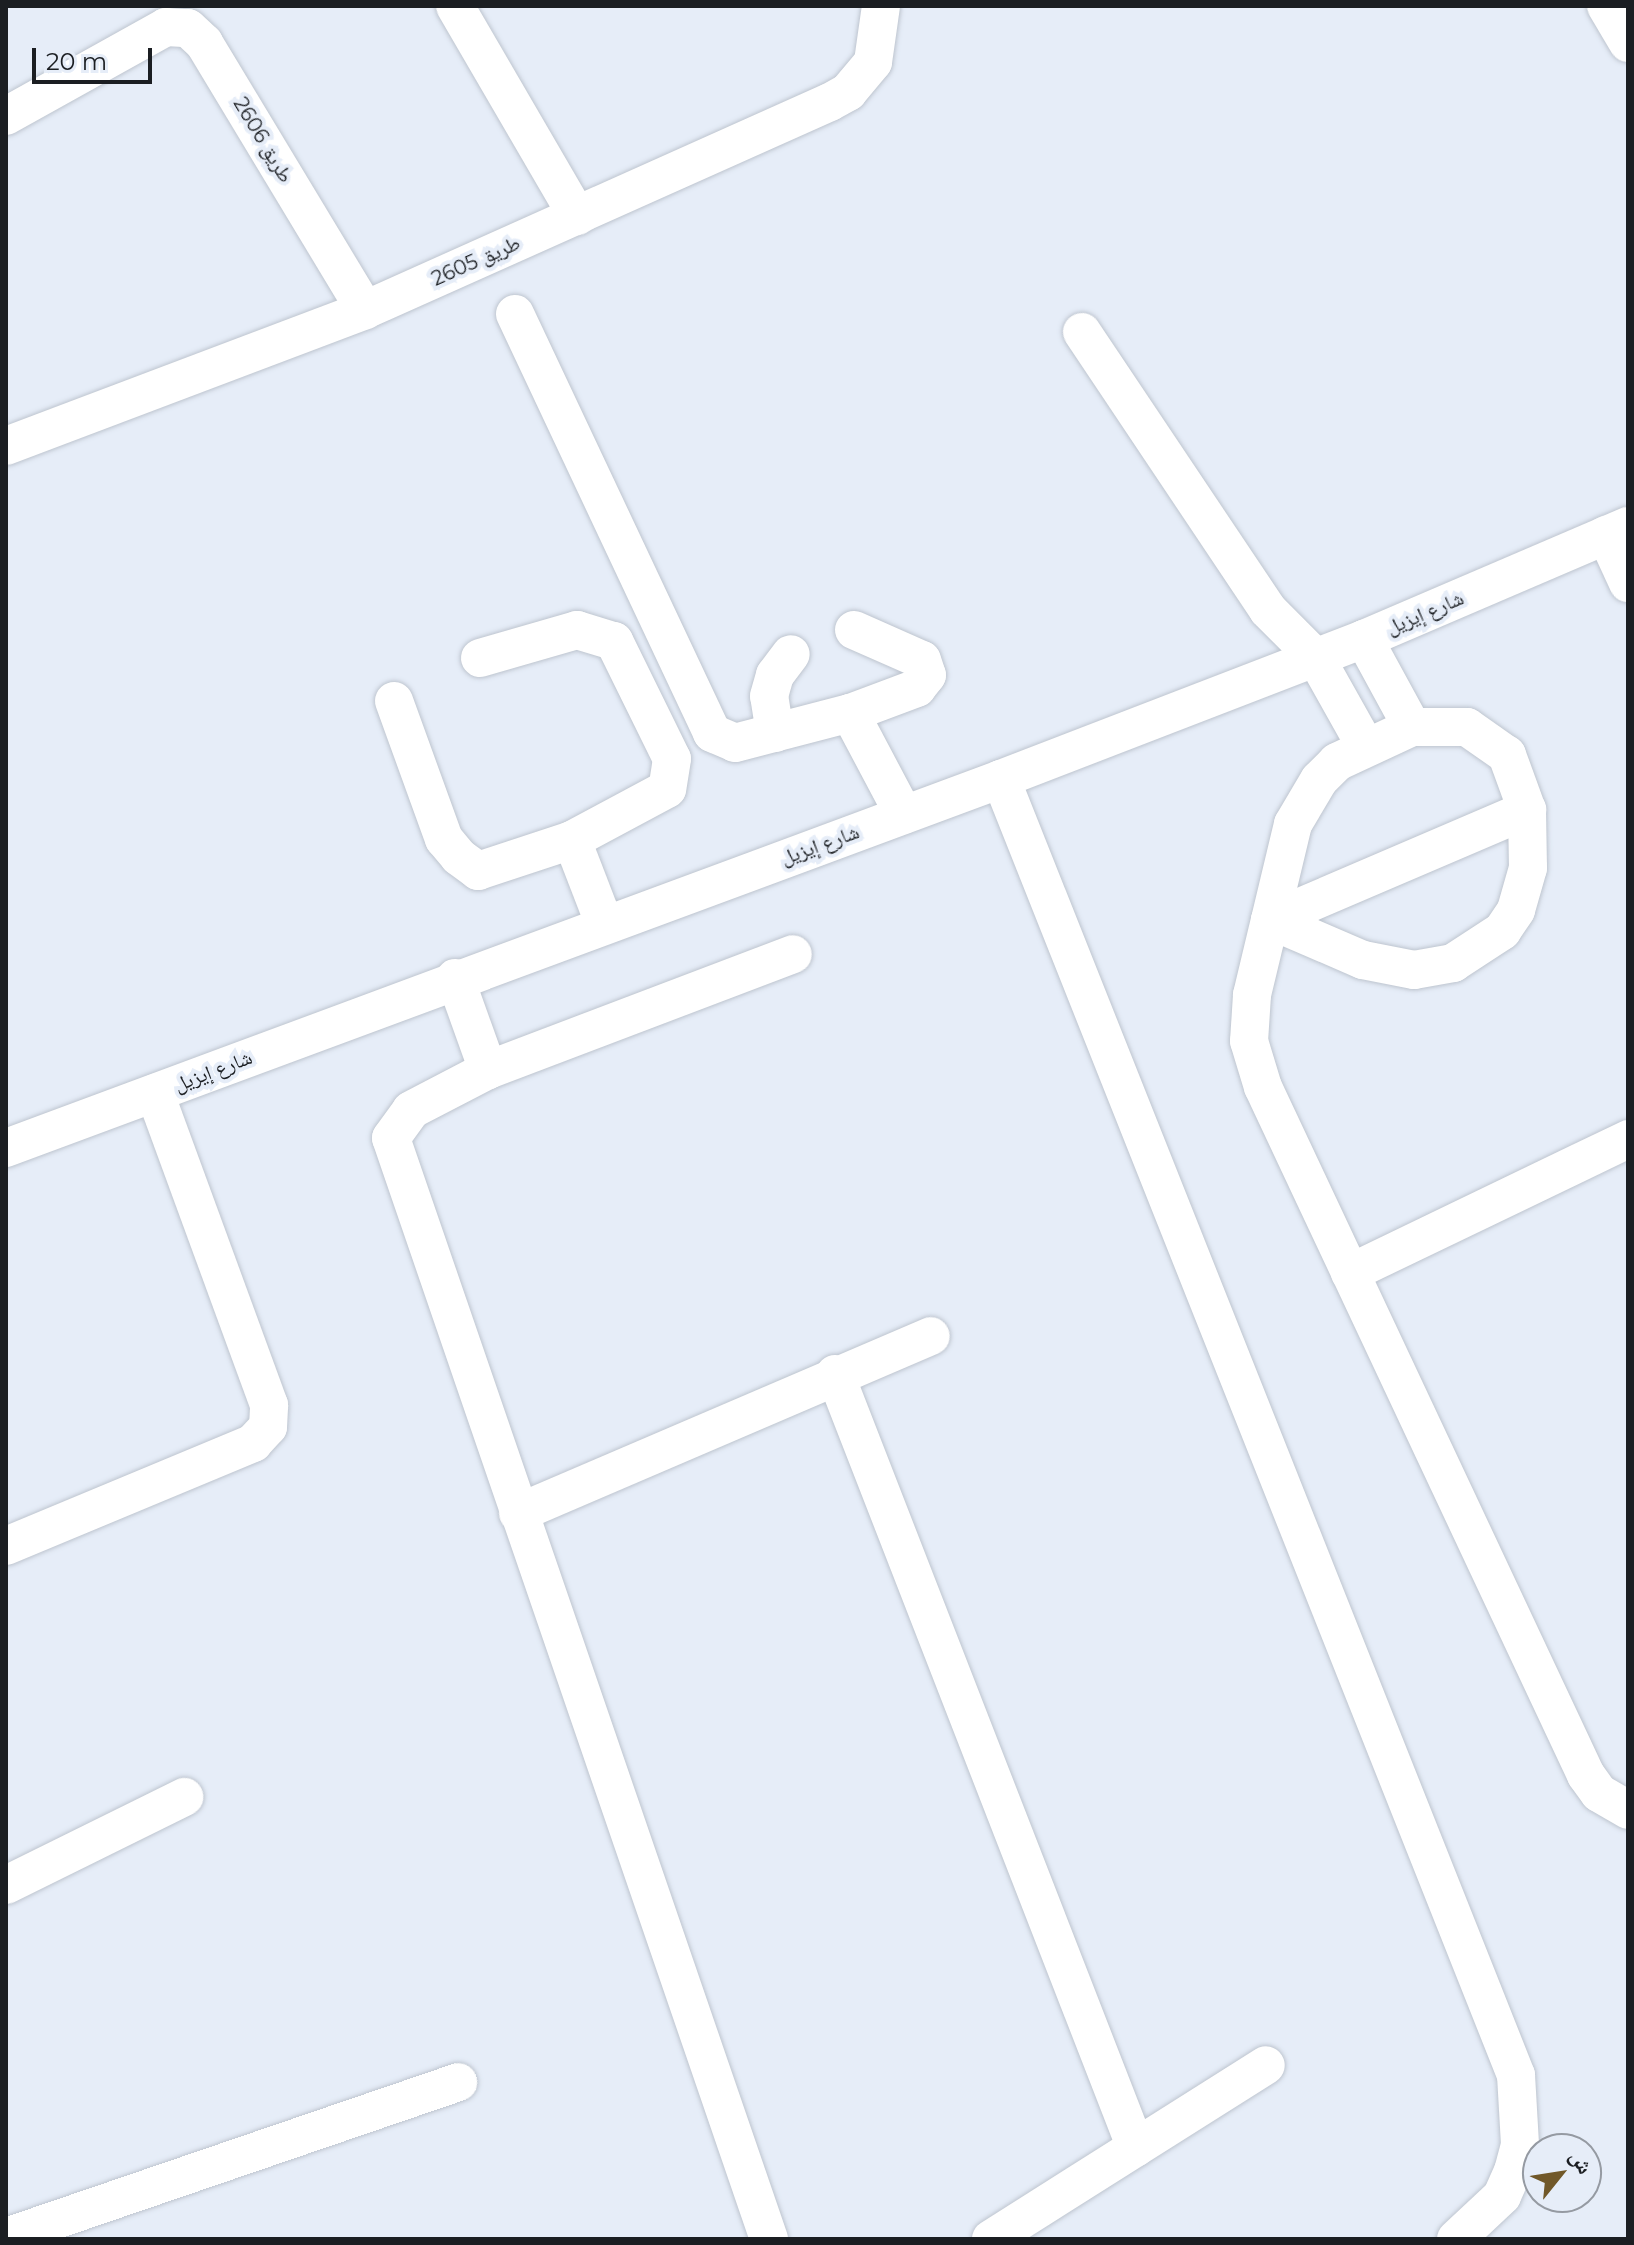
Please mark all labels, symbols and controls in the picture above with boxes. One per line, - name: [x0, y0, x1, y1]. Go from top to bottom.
- scale bar: [36, 32, 156, 82]
- text: 20 m: [46, 47, 107, 76]
- street label: طريق 2606: [228, 93, 298, 187]
- street label: طريق 2605: [428, 231, 524, 291]
- street label: شارع إيزيل: [1383, 586, 1467, 640]
- street label: شارع إيزيل: [778, 820, 862, 870]
- street label: شارع إيزيل: [171, 1045, 255, 1097]
- north arrow: [1522, 2133, 1602, 2213]
- text: ش: [1564, 2145, 1599, 2179]

